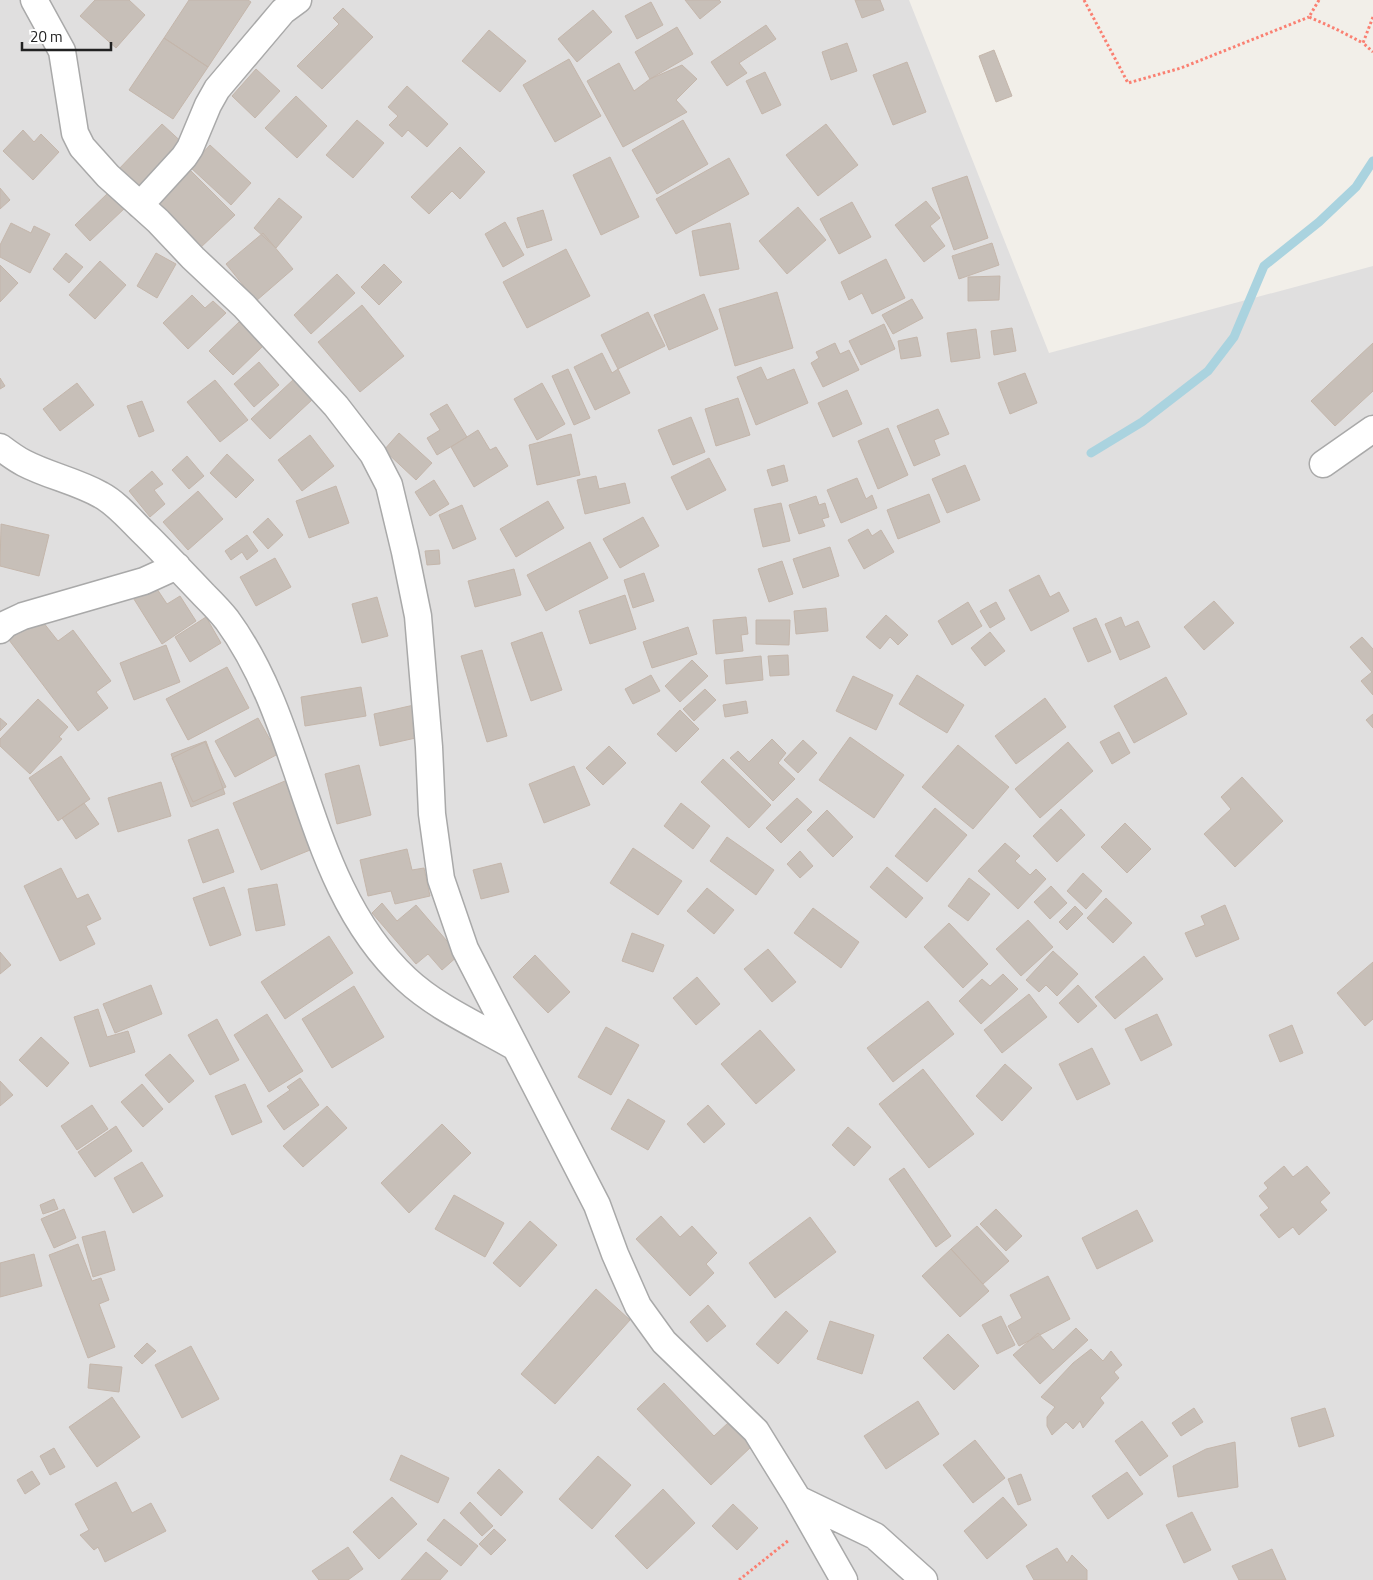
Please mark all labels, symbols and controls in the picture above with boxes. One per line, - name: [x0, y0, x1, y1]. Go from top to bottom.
- scale bar: [22, 20, 111, 52]
- text: 20 m: [30, 25, 63, 48]

